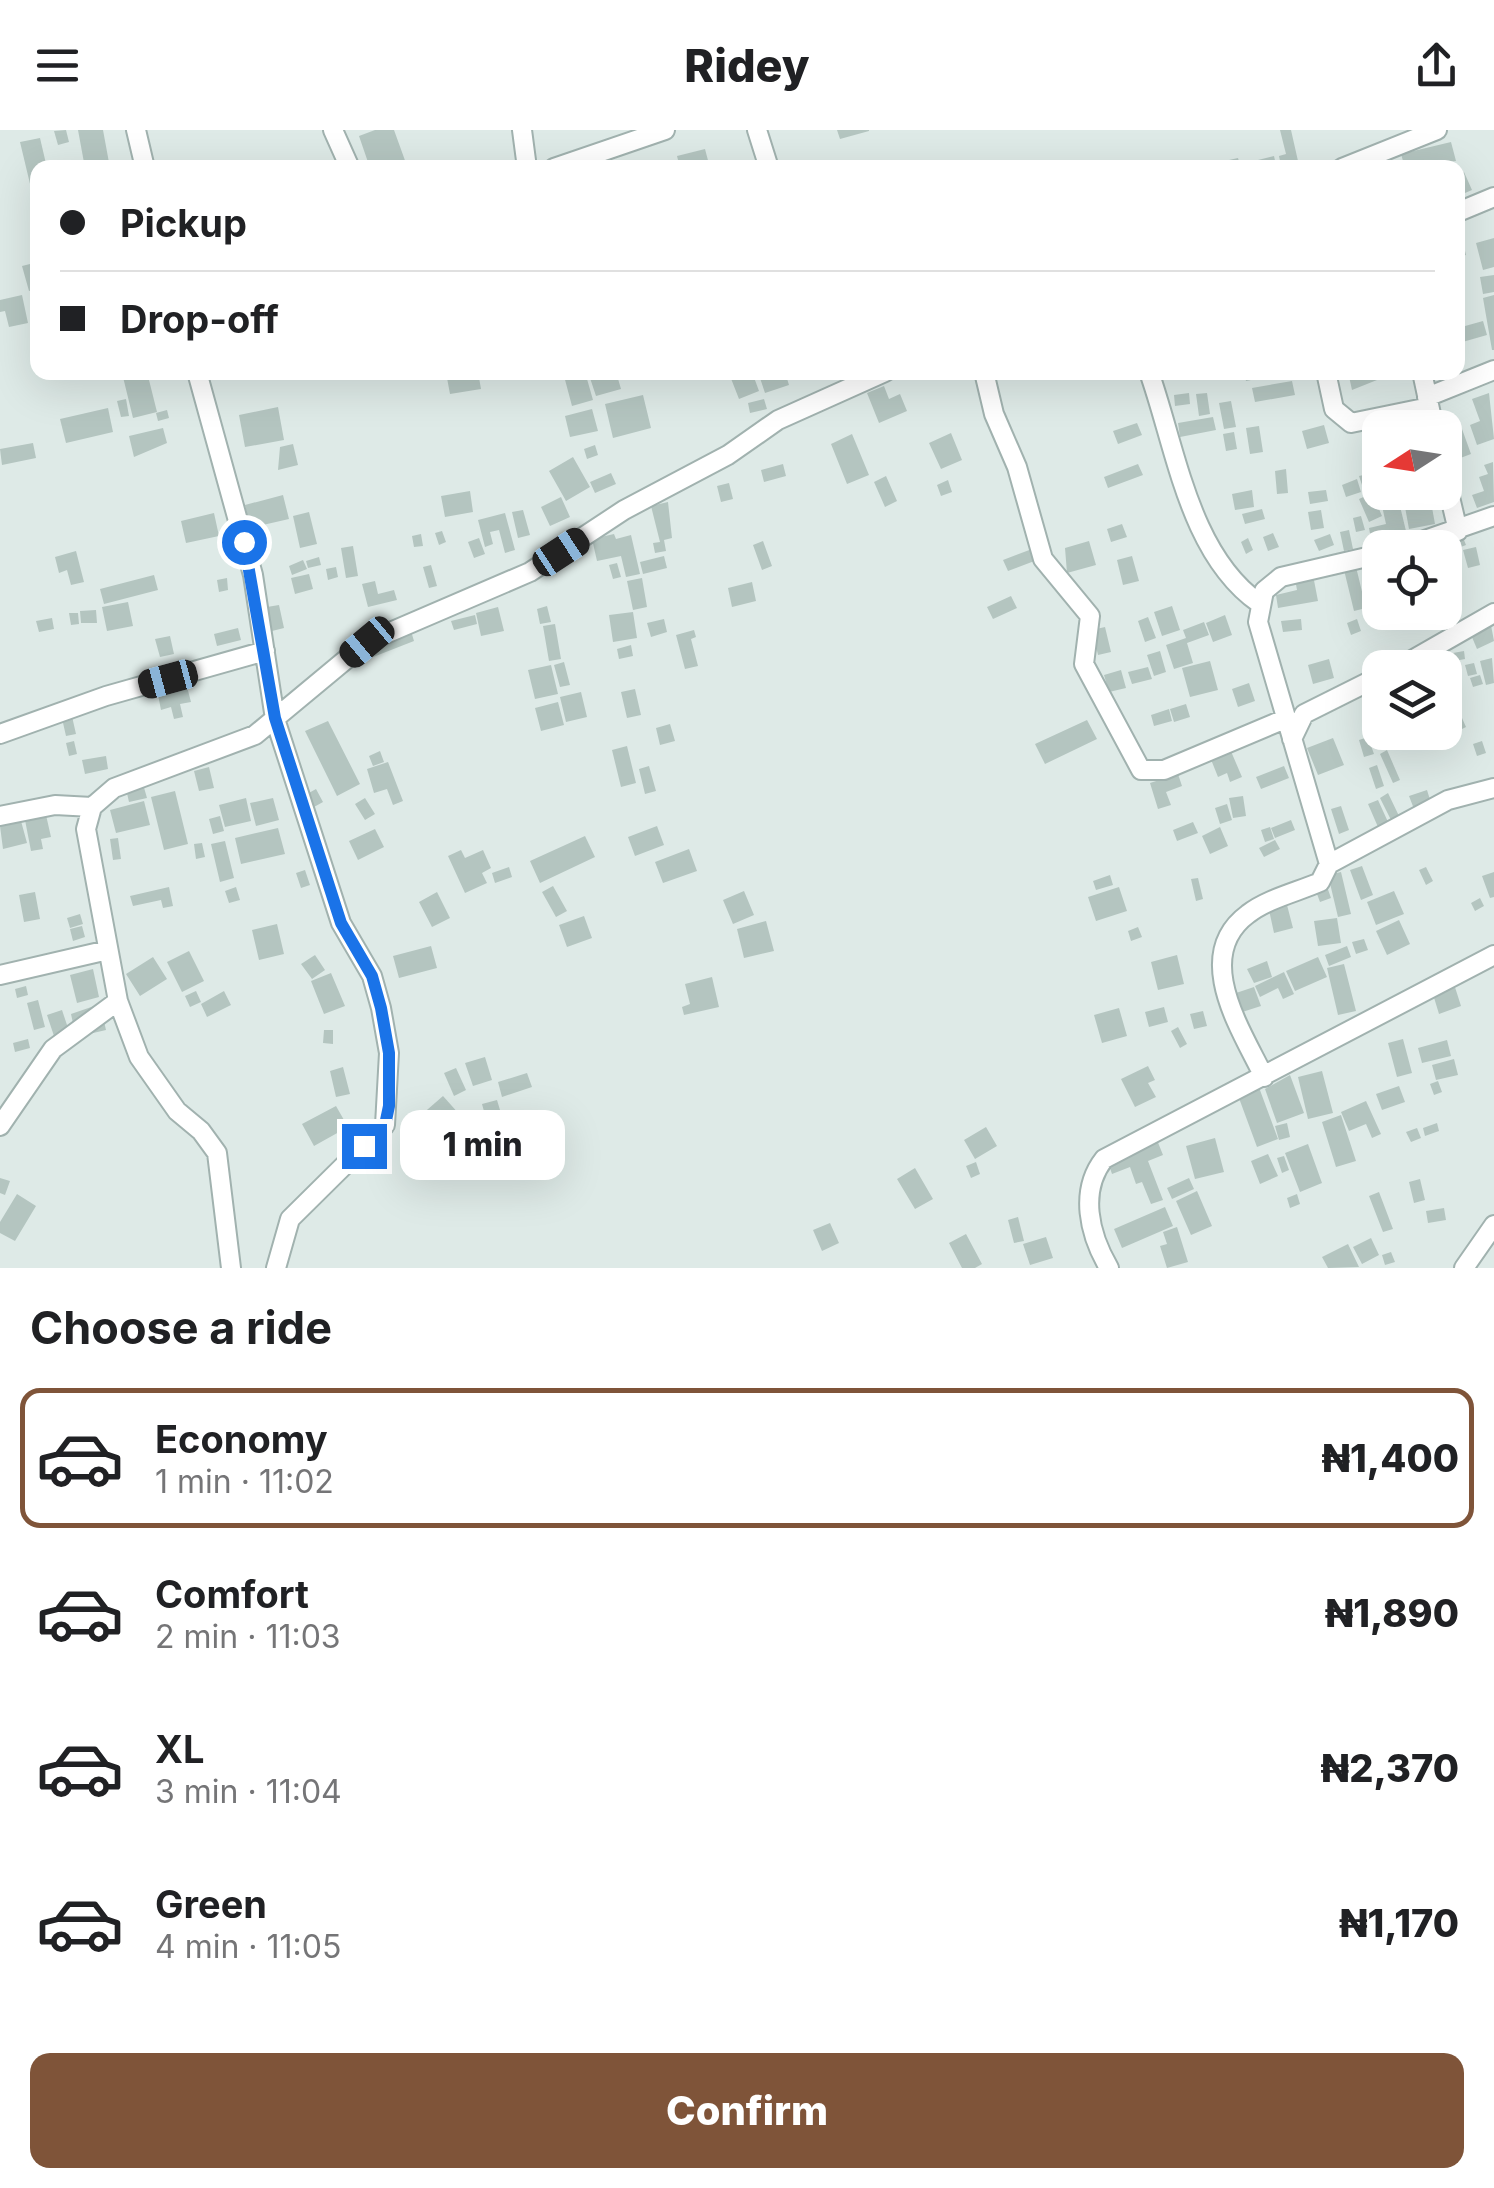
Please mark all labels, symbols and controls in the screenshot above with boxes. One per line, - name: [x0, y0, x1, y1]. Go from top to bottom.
- icon: menu: [30, 38, 85, 93]
- text: Ridey: [684, 38, 810, 93]
- icon: share: [1409, 38, 1464, 93]
- text: Pickup: [120, 200, 247, 246]
- text: Drop-off: [120, 296, 279, 342]
- north arrow: [1362, 410, 1462, 510]
- map controls: [1362, 410, 1462, 750]
- route start: [222, 520, 267, 565]
- car: [528, 523, 594, 581]
- button: locate: [1362, 530, 1462, 630]
- car: [334, 611, 400, 673]
- button: layers: [1362, 650, 1462, 750]
- car: [135, 657, 201, 701]
- callout: 1 min: [399, 1111, 564, 1181]
- route end: [342, 1124, 387, 1169]
- text: 1 min: [442, 1125, 523, 1164]
- text: Choose a ride: [30, 1300, 332, 1355]
- icon: car: [35, 1413, 125, 1503]
- text: Economy: [155, 1416, 328, 1462]
- text: ₦1,400: [1321, 1435, 1459, 1481]
- text: 1 min · 11:02: [155, 1462, 334, 1501]
- icon: car: [35, 1568, 125, 1658]
- text: Comfort: [155, 1571, 309, 1617]
- text: ₦1,890: [1325, 1590, 1459, 1636]
- text: 2 min · 11:03: [155, 1617, 341, 1656]
- icon: car: [35, 1723, 125, 1813]
- text: XL: [155, 1726, 205, 1772]
- text: ₦2,370: [1321, 1745, 1459, 1791]
- text: 3 min · 11:04: [155, 1772, 342, 1811]
- icon: car: [35, 1878, 125, 1968]
- text: Green: [155, 1881, 267, 1927]
- text: ₦1,170: [1339, 1900, 1459, 1946]
- text: 4 min · 11:05: [155, 1927, 341, 1966]
- button: Confirm: [30, 2053, 1464, 2168]

